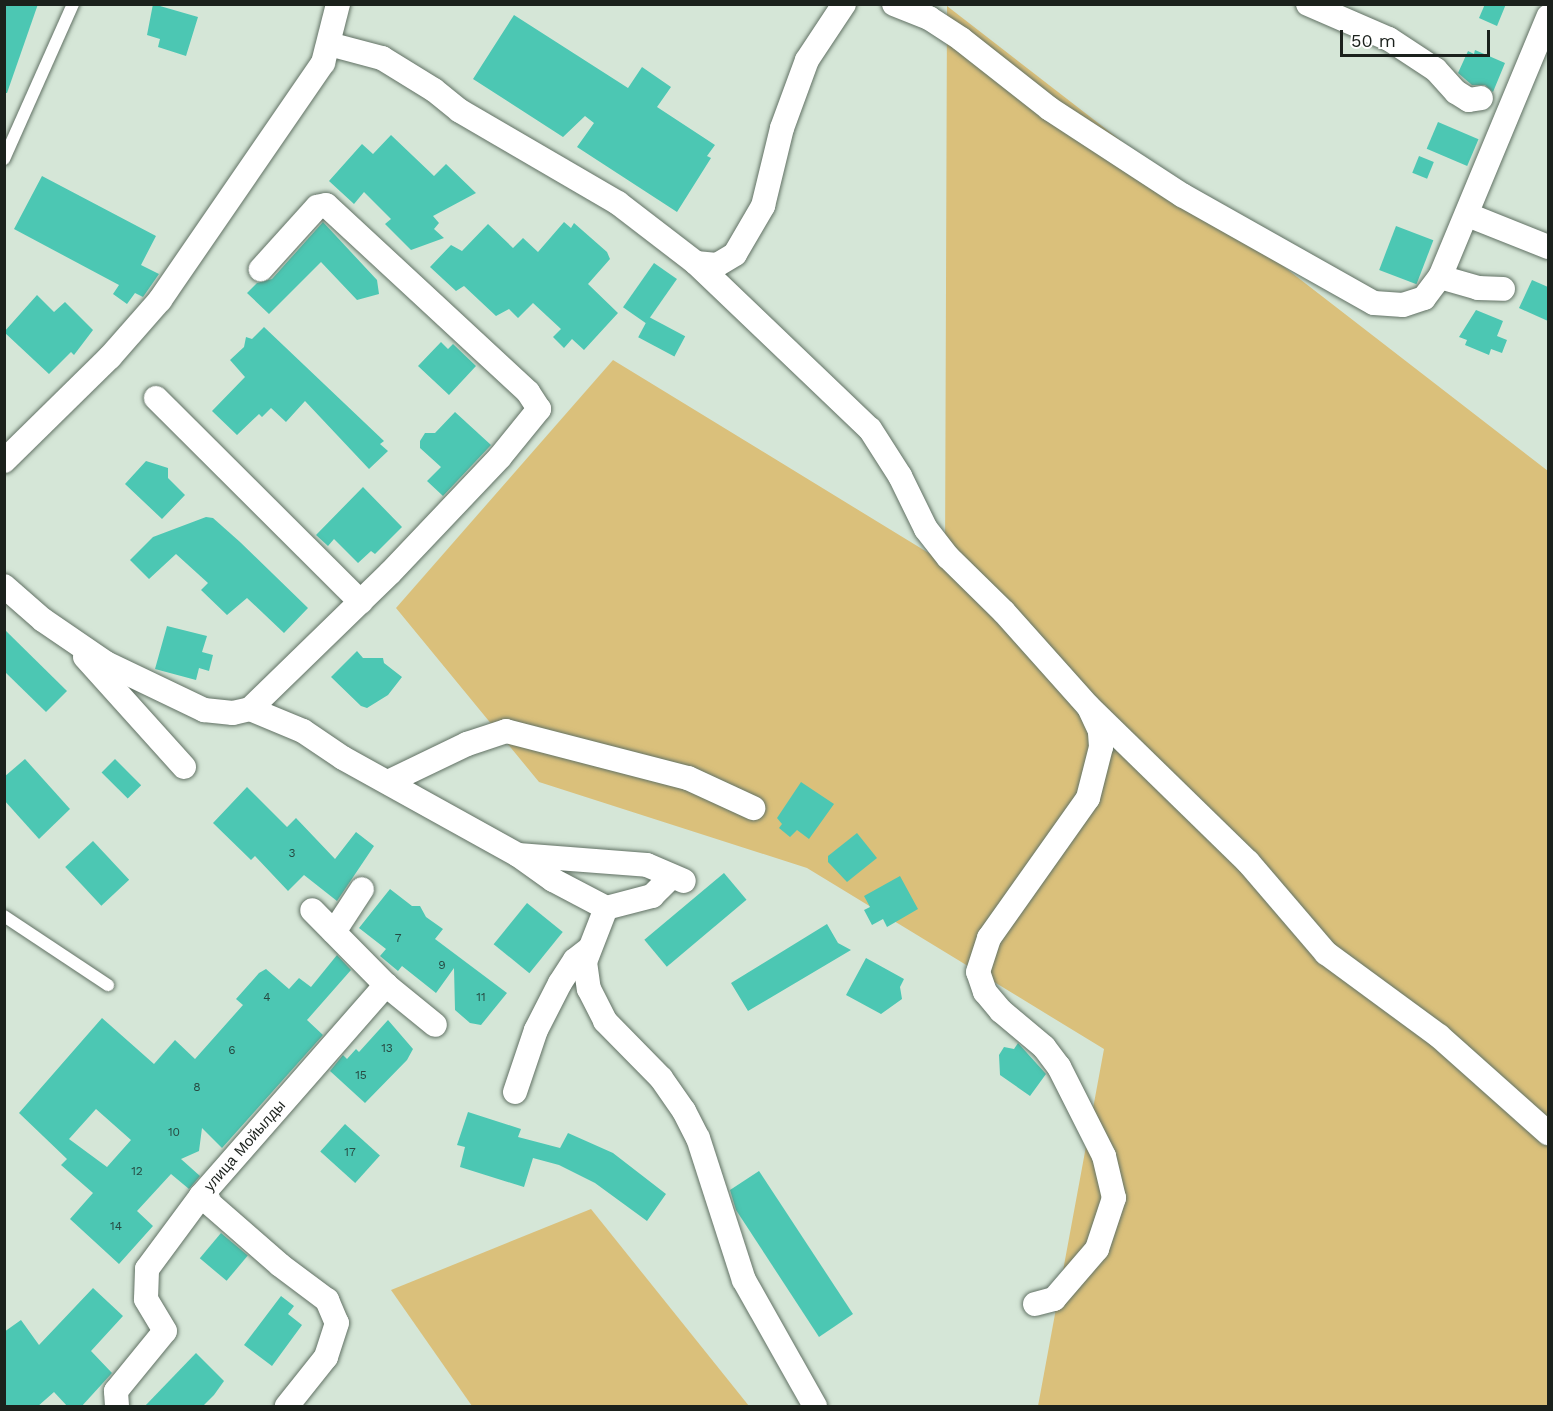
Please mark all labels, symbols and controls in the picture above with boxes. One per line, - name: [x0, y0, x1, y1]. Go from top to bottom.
- scale bar: [1343, 18, 1493, 56]
- text: 50 m: [1351, 30, 1396, 51]
- house number: 3: [289, 847, 295, 861]
- house number: 7: [395, 932, 401, 946]
- house number: 9: [438, 959, 446, 973]
- house number: 4: [263, 991, 271, 1005]
- house number: 11: [476, 991, 486, 1005]
- house number: 13: [381, 1042, 393, 1056]
- house number: 6: [228, 1044, 236, 1058]
- house number: 15: [355, 1069, 367, 1083]
- house number: 8: [193, 1081, 201, 1095]
- street label: улица Мойылды: [201, 1097, 289, 1195]
- house number: 10: [168, 1126, 180, 1140]
- house number: 17: [344, 1146, 356, 1160]
- house number: 12: [131, 1165, 143, 1179]
- house number: 14: [110, 1220, 122, 1234]

